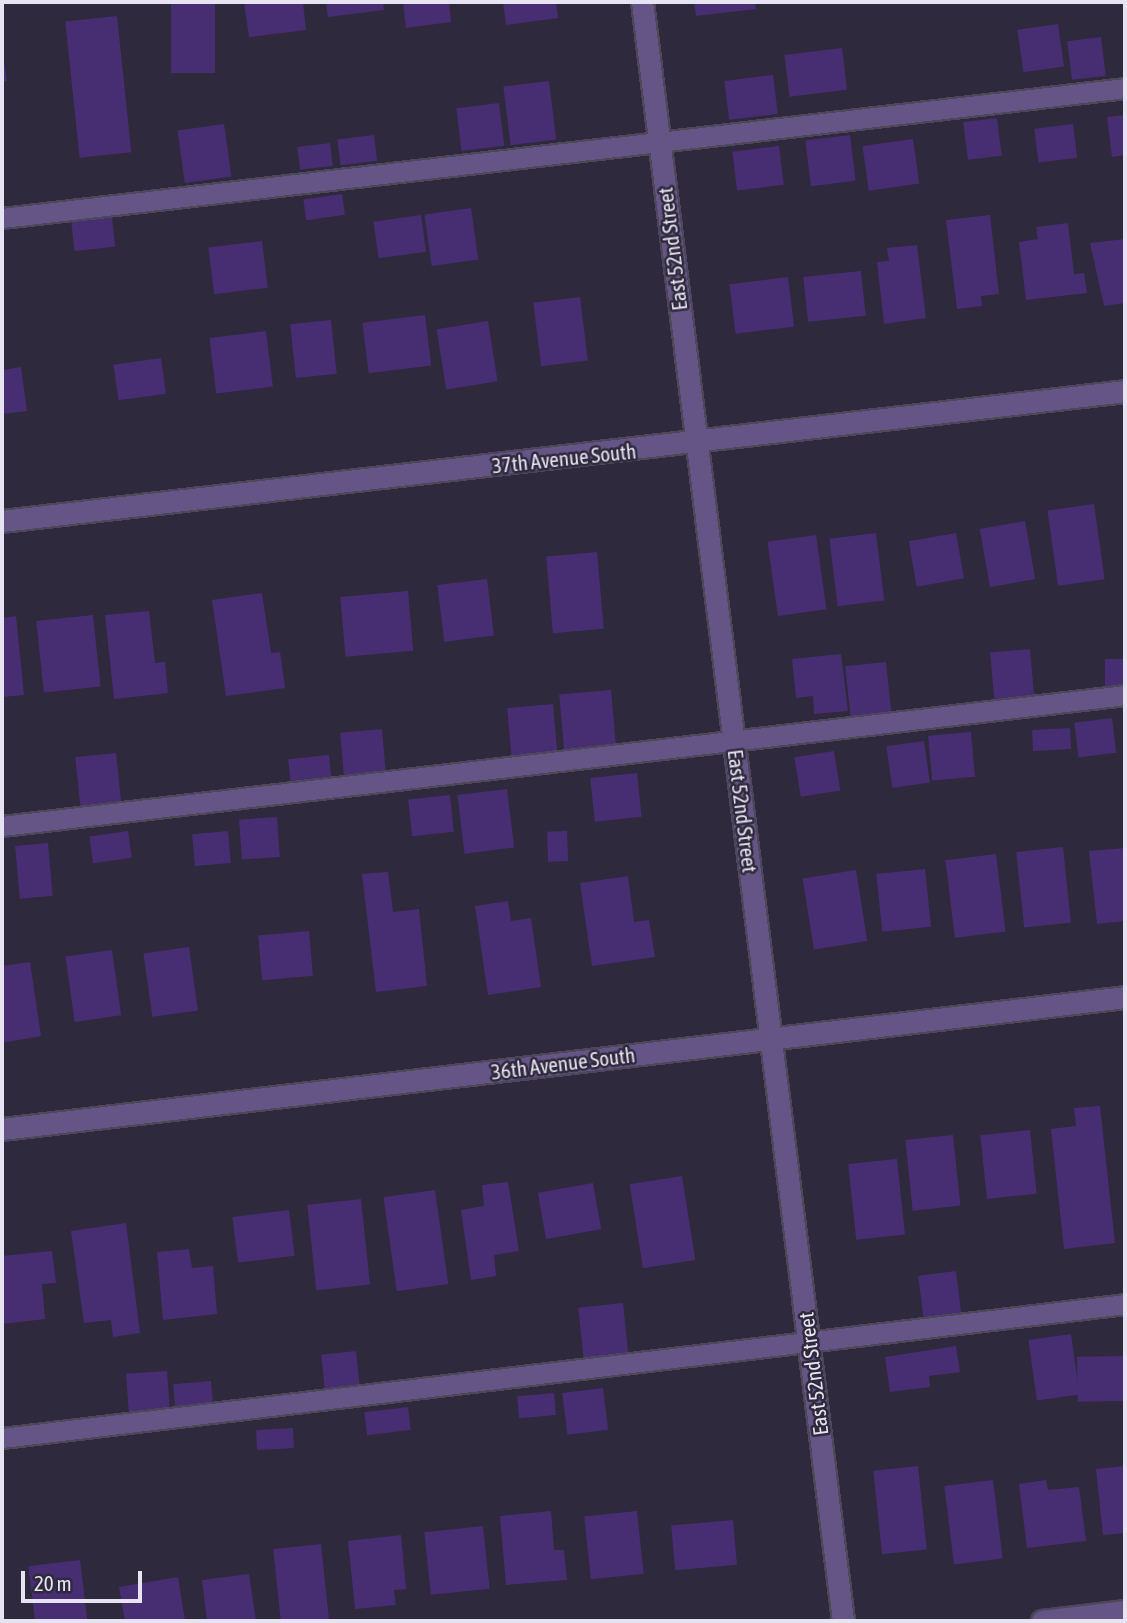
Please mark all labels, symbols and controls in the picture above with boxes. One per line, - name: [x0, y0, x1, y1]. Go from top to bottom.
- street label: East 52nd Street: [652, 186, 692, 312]
- street label: 37th Avenue South: [491, 438, 637, 478]
- street label: East 52nd Street: [723, 748, 763, 874]
- street label: 36th Avenue South: [490, 1042, 636, 1084]
- street label: East 52nd Street: [793, 1311, 833, 1437]
- scale bar: [24, 1556, 145, 1600]
- text: 20 m: [34, 1571, 72, 1595]

